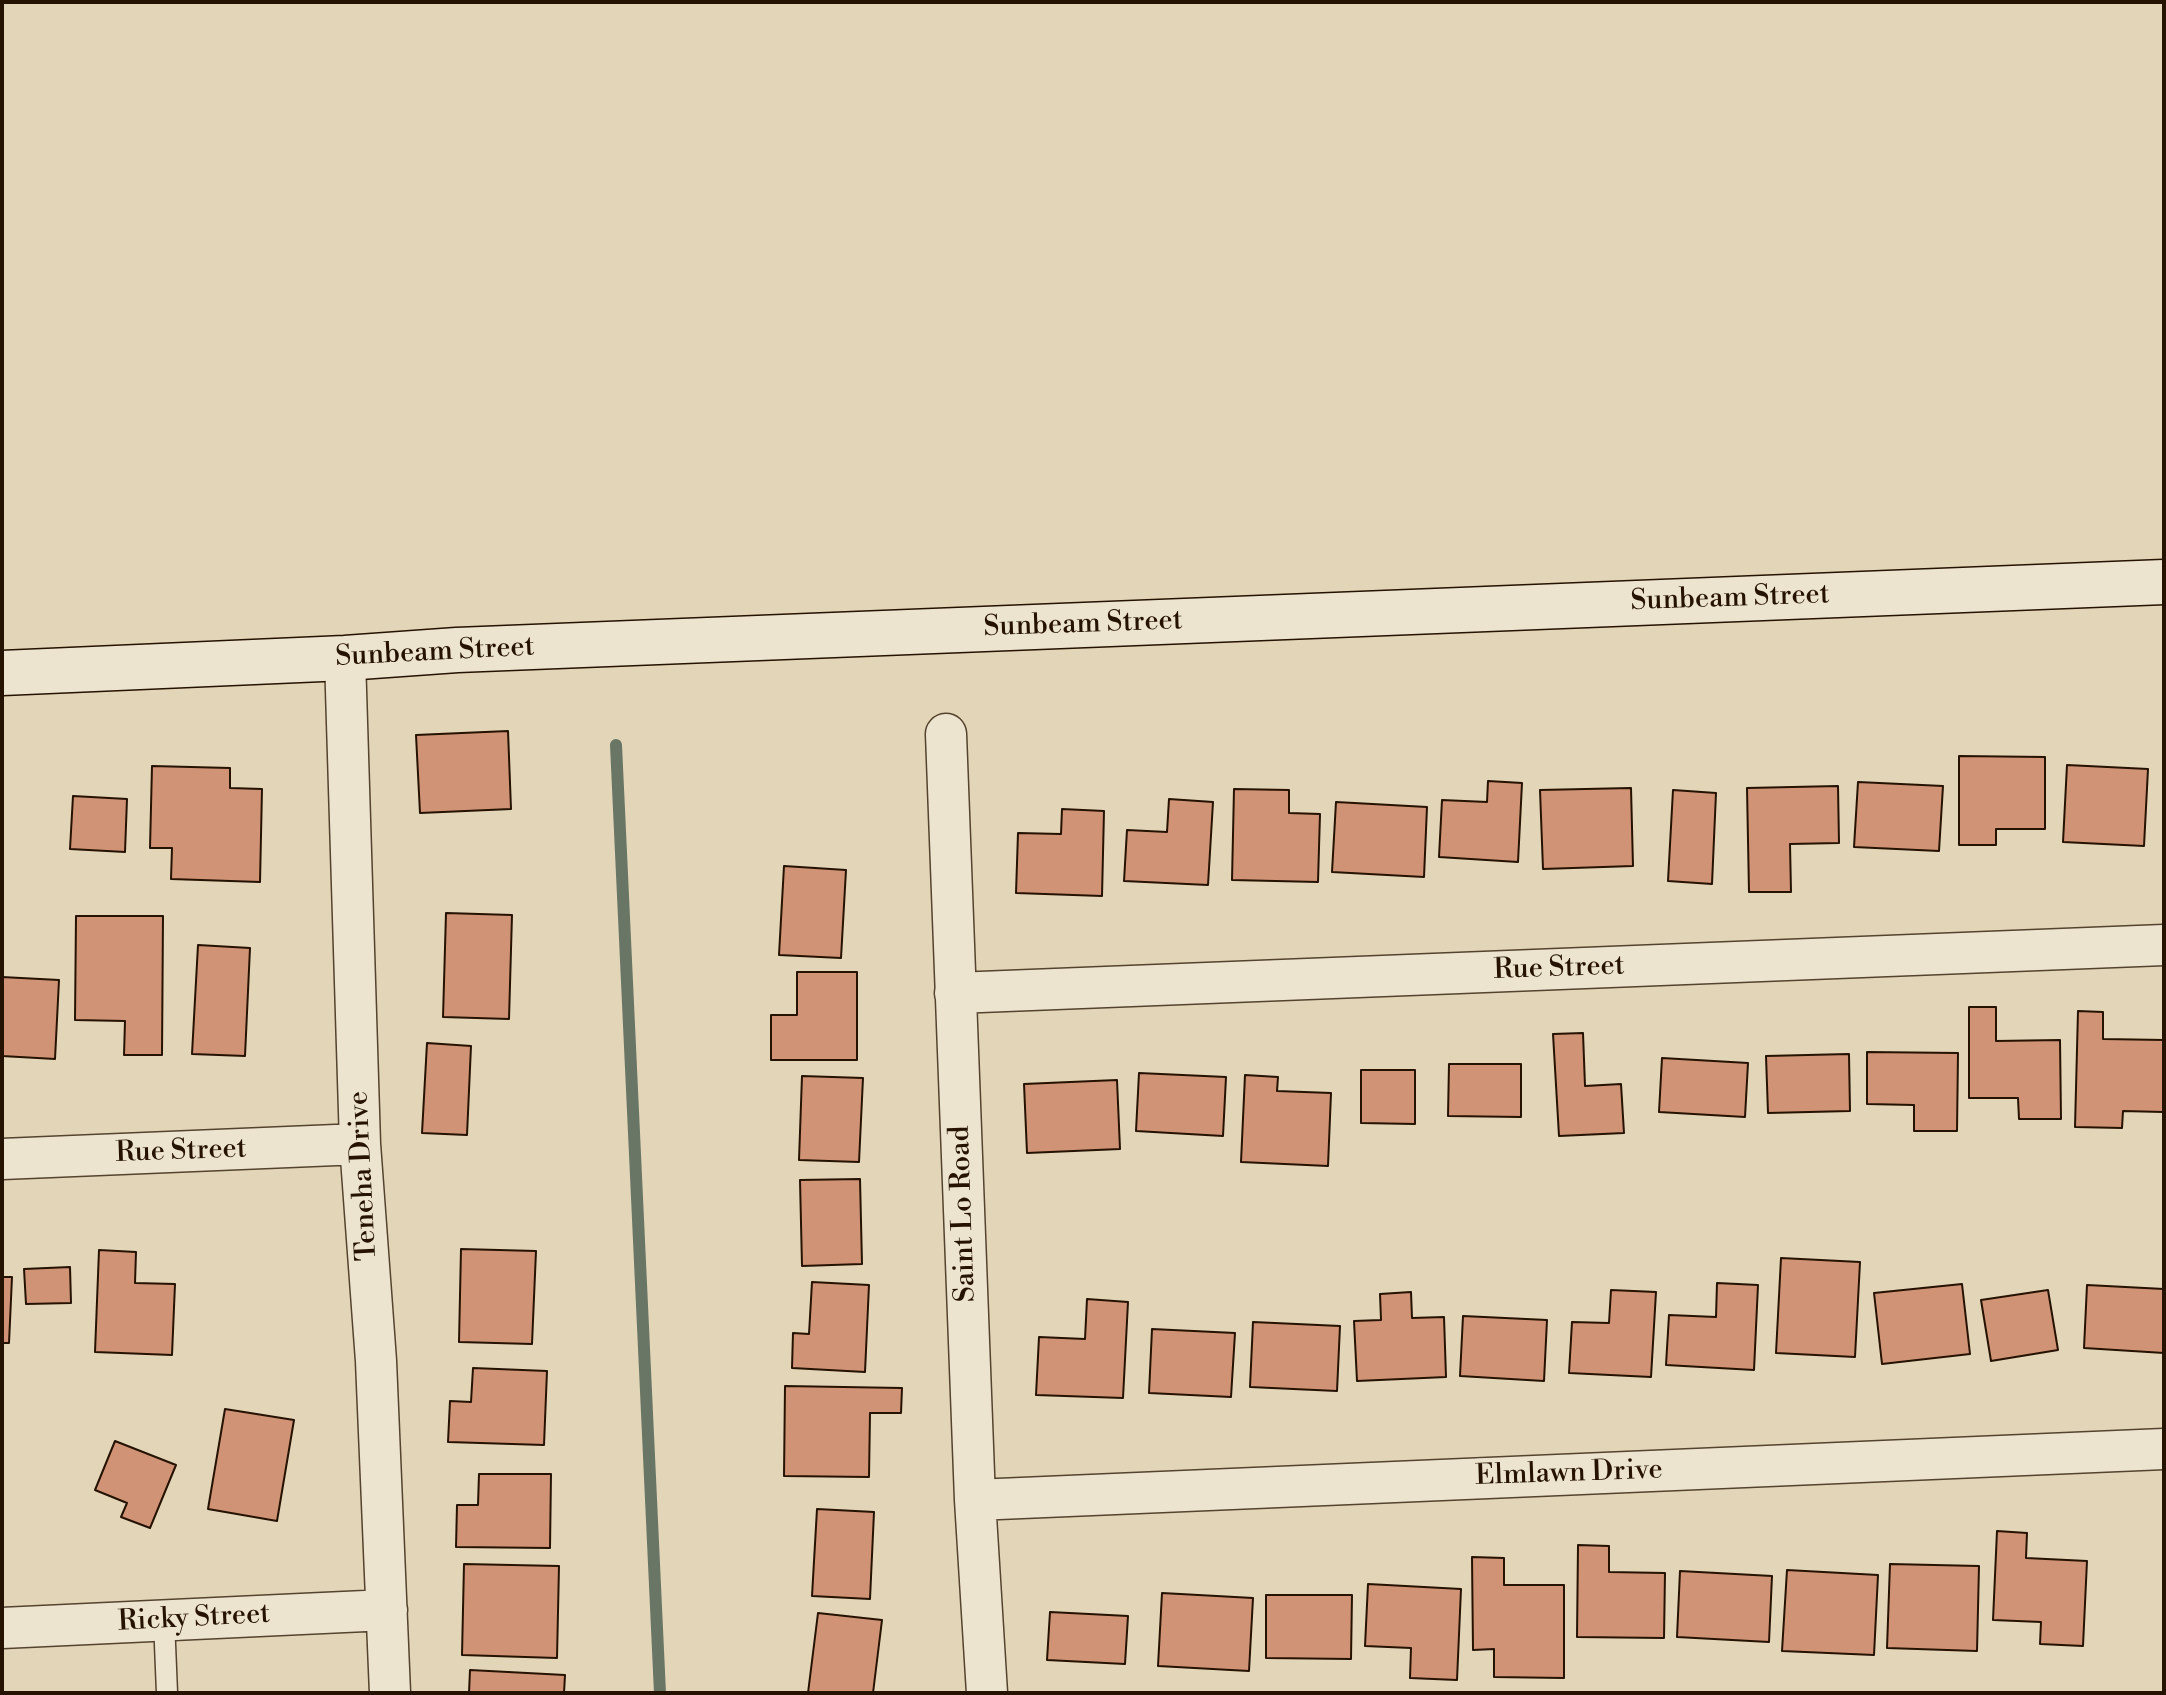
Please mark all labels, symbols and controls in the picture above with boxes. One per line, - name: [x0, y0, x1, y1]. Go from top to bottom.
- street label: Sunbeam Street: [1630, 579, 1830, 619]
- street label: Sunbeam Street: [983, 605, 1183, 645]
- street label: Sunbeam Street: [335, 631, 535, 675]
- street label: Rue Street: [1493, 950, 1625, 988]
- street label: Teneha Drive: [343, 1090, 385, 1262]
- street label: Saint Lo Road: [944, 1125, 984, 1303]
- street label: Rue Street: [115, 1133, 247, 1171]
- street label: Elmlawn Drive: [1475, 1454, 1663, 1494]
- street label: Ricky Street: [117, 1598, 271, 1640]

